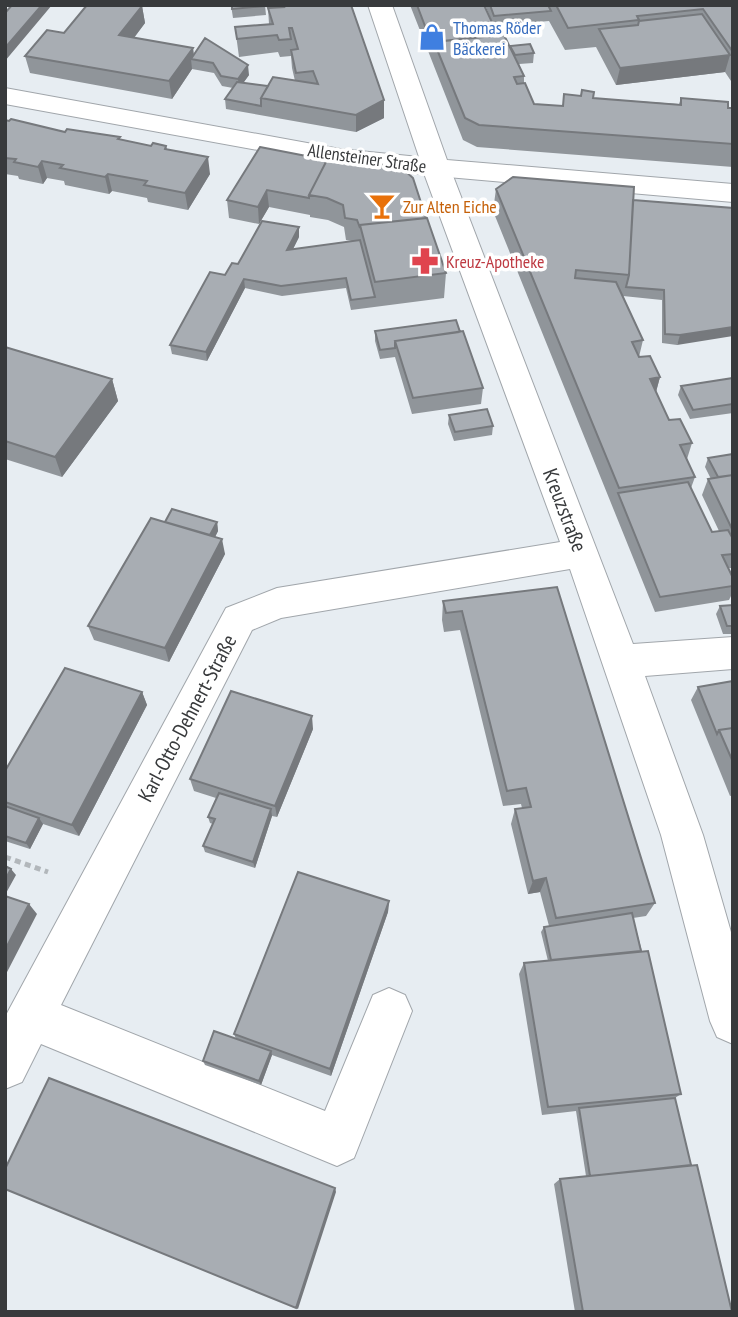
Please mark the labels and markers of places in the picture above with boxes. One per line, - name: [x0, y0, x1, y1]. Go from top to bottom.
- place label: Thomas Röder Bäckerei: [453, 16, 542, 60]
- shop icon: Thomas Röder Bäckerei: [417, 22, 447, 52]
- bar icon: Zur Alten Eiche: [367, 191, 397, 221]
- place label: Zur Alten Eiche: [403, 195, 497, 218]
- pharmacy icon: Kreuz-Apotheke: [410, 246, 440, 276]
- place label: Kreuz-Apotheke: [446, 250, 544, 273]

